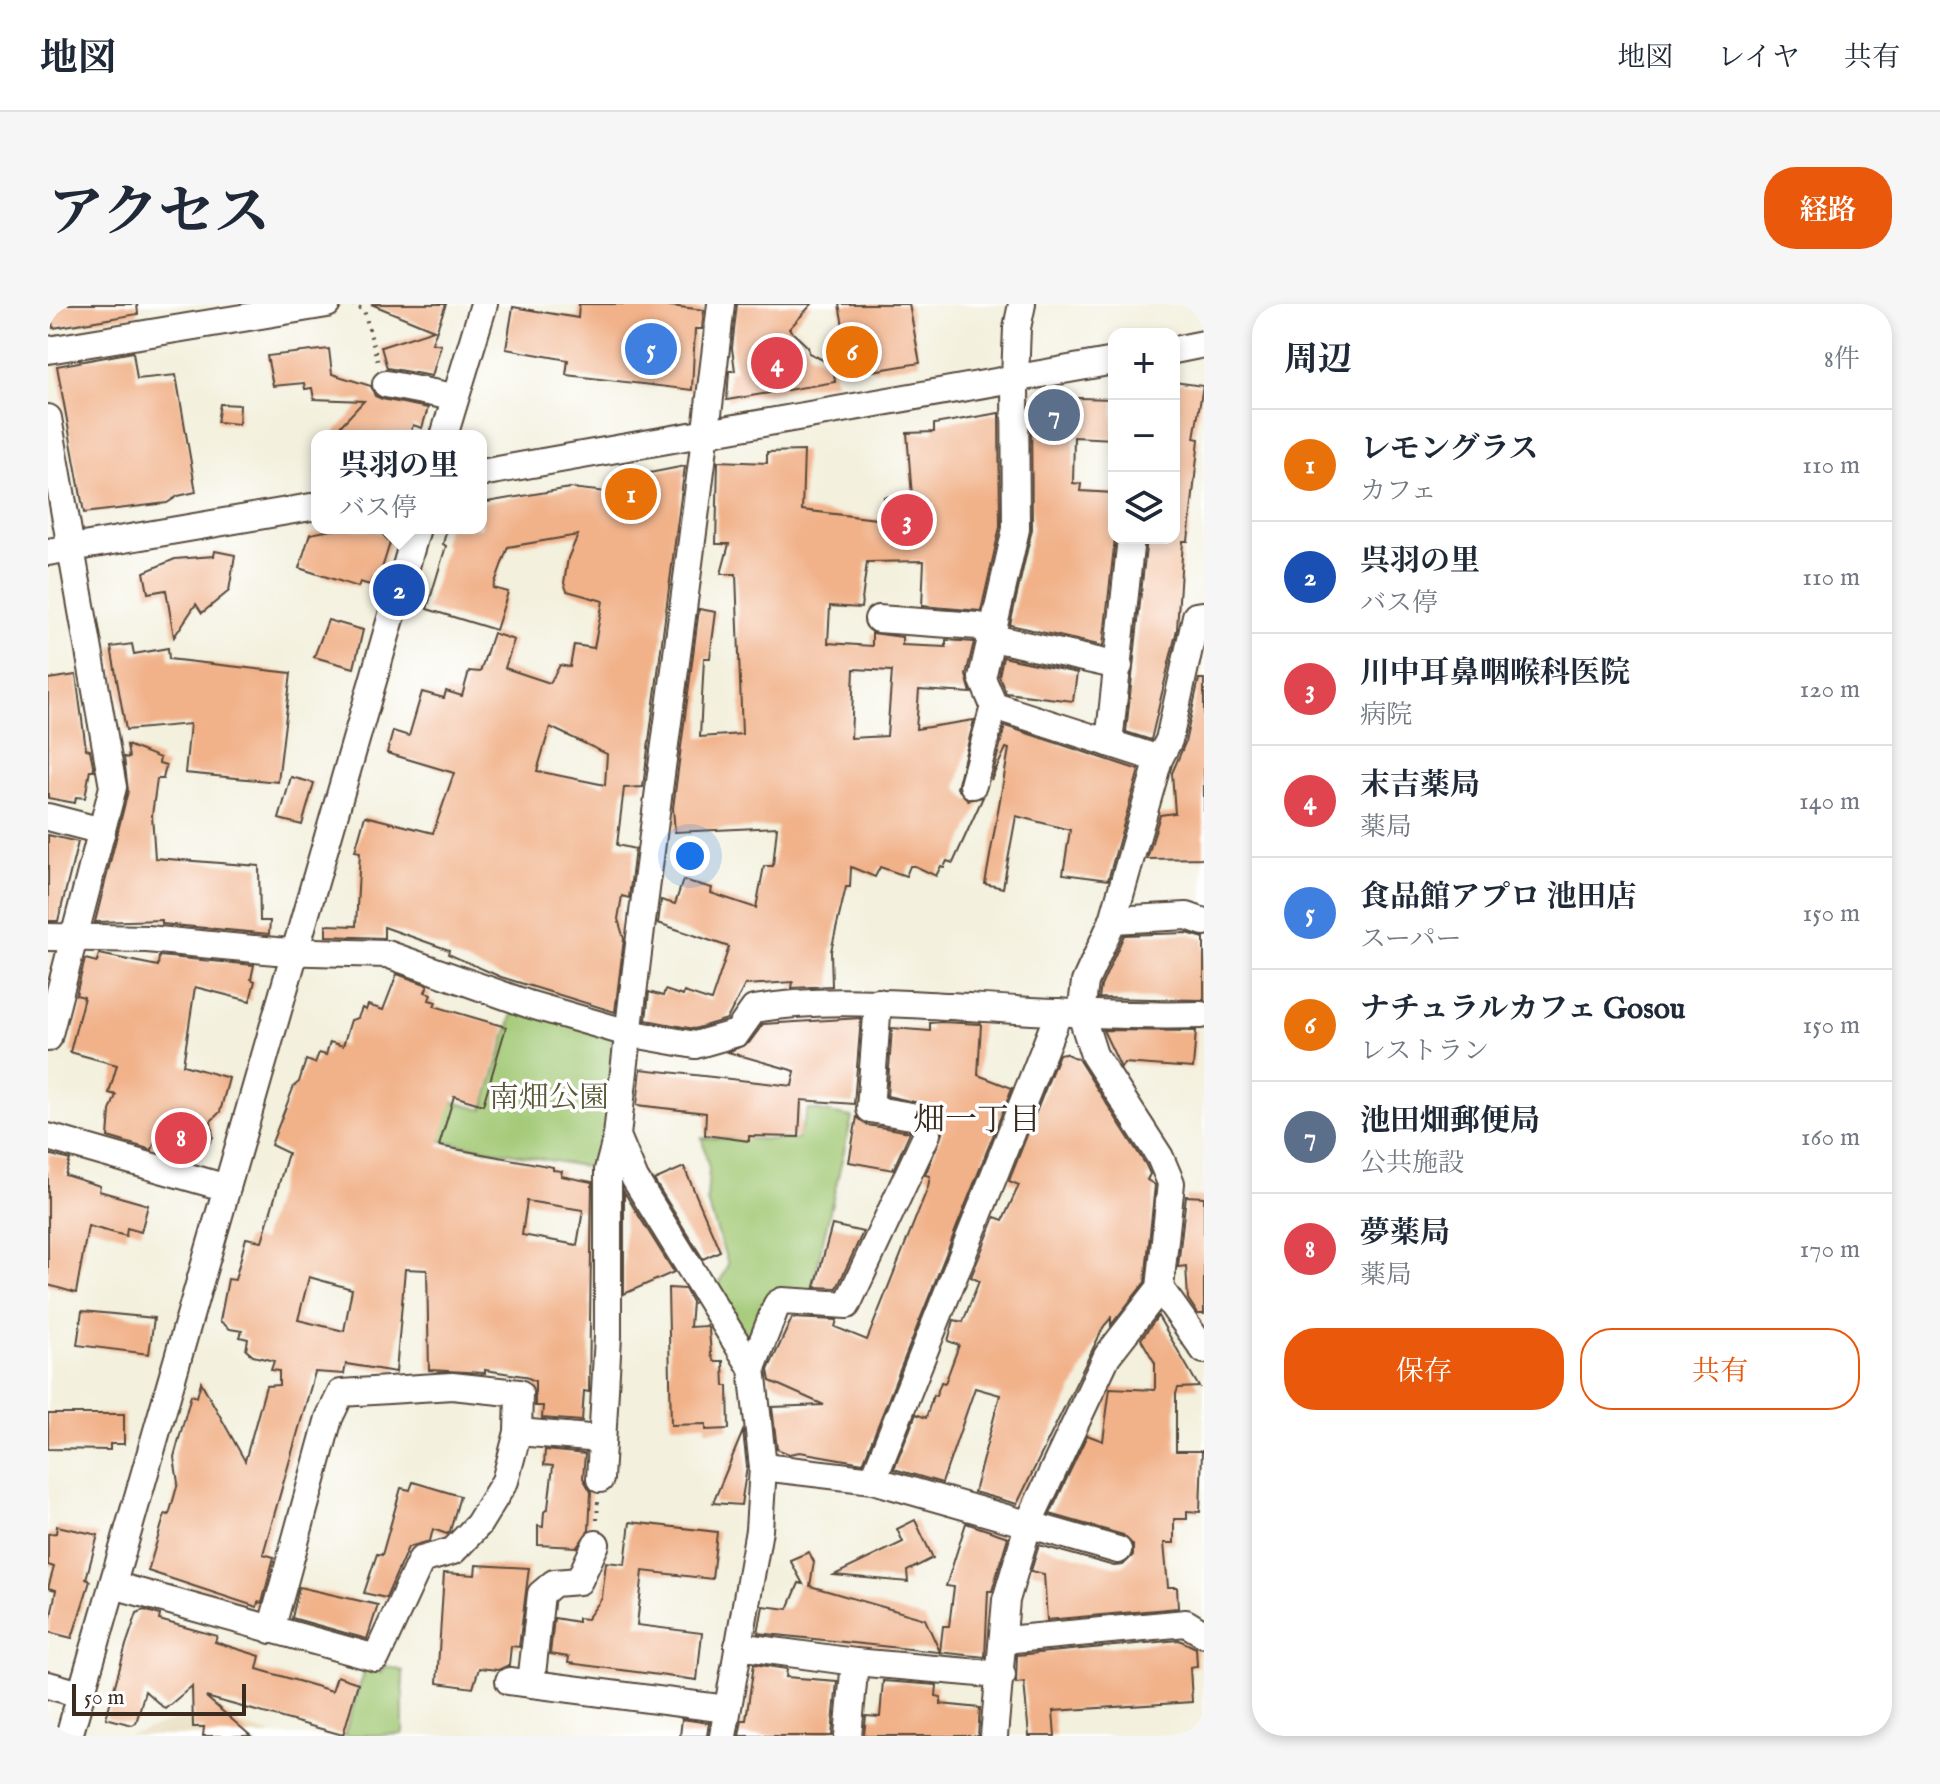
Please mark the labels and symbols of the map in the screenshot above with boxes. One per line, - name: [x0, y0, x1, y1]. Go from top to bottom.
- pin: 5: [625, 319, 677, 379]
- pin: 6: [826, 322, 878, 382]
- pin: 4: [751, 333, 803, 393]
- pin: 7: [1028, 385, 1080, 445]
- pin: 1: [605, 464, 657, 524]
- pin: 3: [881, 490, 933, 550]
- pin: 2: [373, 560, 425, 620]
- your location: [670, 836, 710, 876]
- park label: 南畑公園: [489, 1080, 609, 1118]
- district label: 畑一丁目: [913, 1101, 1041, 1142]
- pin: 8: [155, 1108, 207, 1168]
- scale bar: [72, 1680, 246, 1716]

